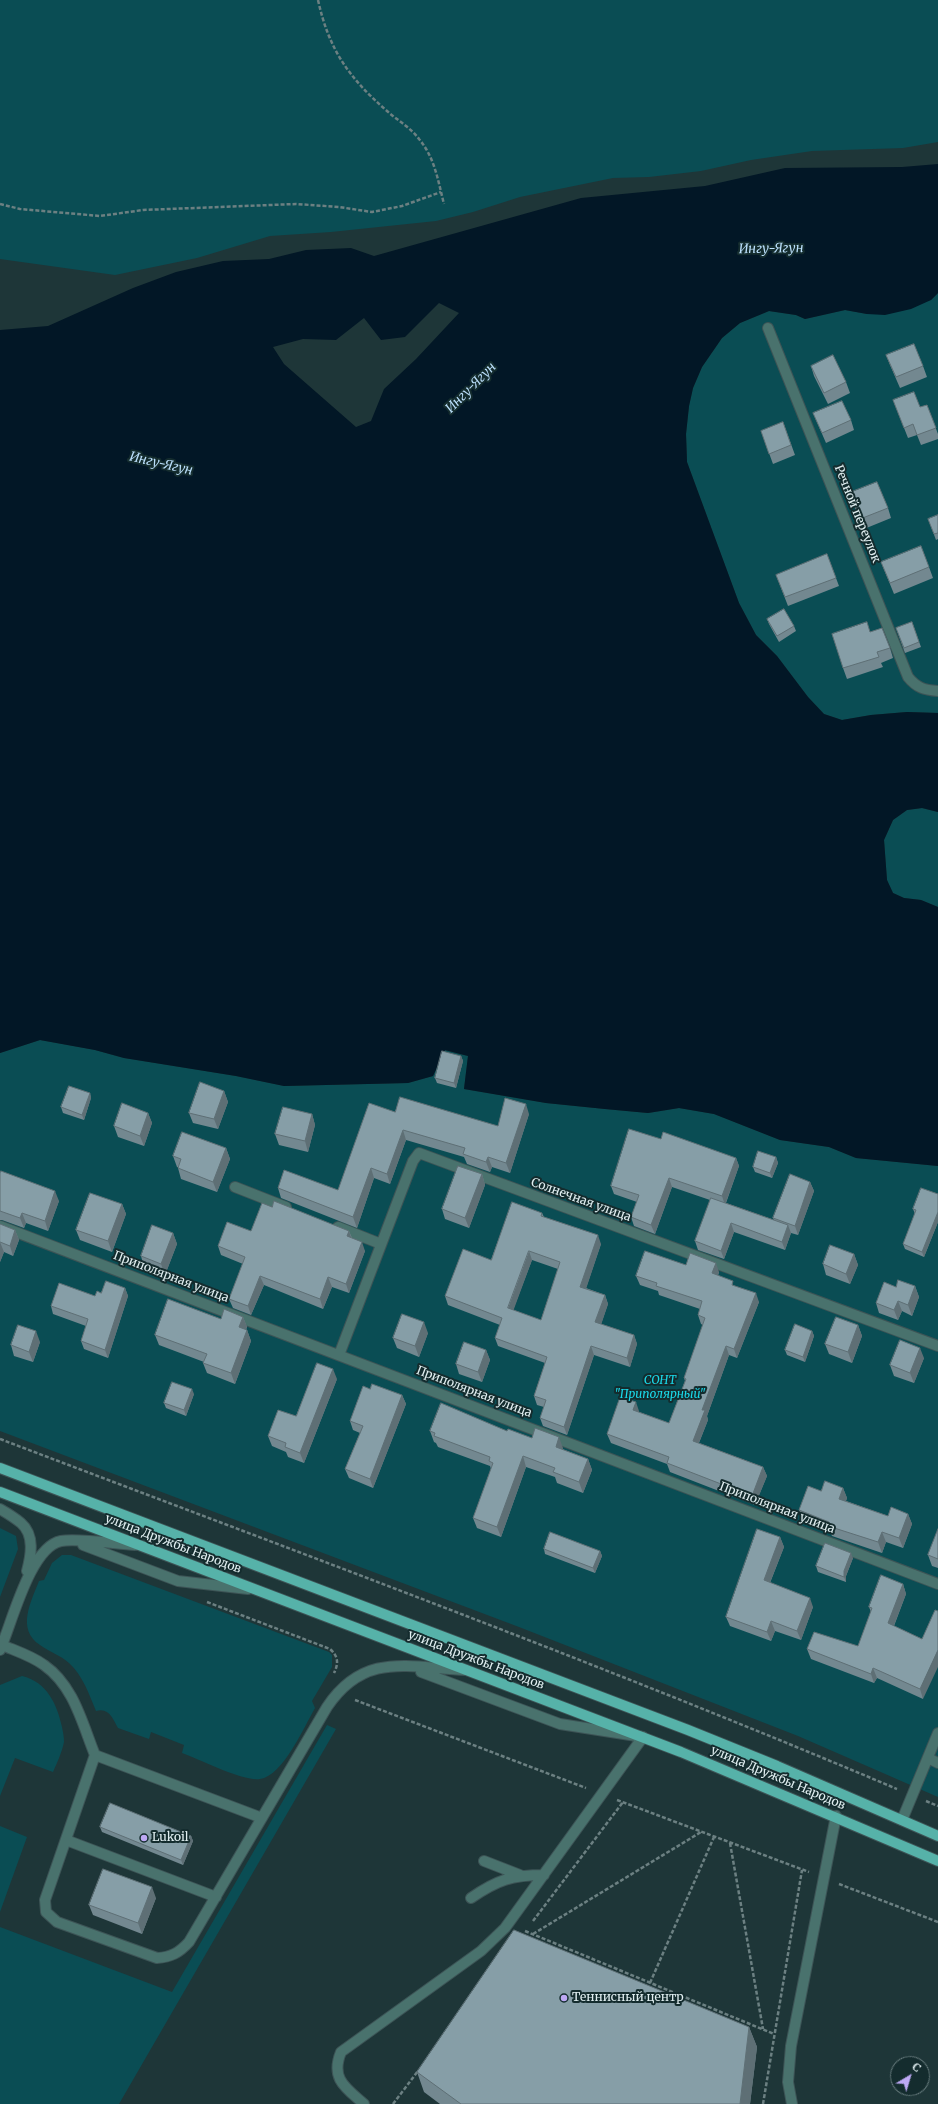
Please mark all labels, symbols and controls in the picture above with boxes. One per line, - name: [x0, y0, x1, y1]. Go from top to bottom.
- water label: Ингу-Ягун: [738, 241, 804, 257]
- water label: Ингу-Ягун: [443, 360, 499, 416]
- water label: Ингу-Ягун: [128, 449, 194, 479]
- street label: Речной переулок: [831, 463, 883, 565]
- street label: Солнечная улица: [529, 1175, 633, 1225]
- street label: Приполярная улица: [111, 1248, 231, 1306]
- street label: Приполярная улица: [414, 1363, 534, 1421]
- park label: СОНТ "Приполярный": [614, 1374, 706, 1402]
- street label: Приполярная улица: [717, 1479, 837, 1537]
- street label: улица Дружбы Народов: [103, 1511, 243, 1577]
- street label: улица Дружбы Народов: [406, 1627, 546, 1693]
- street label: улица Дружбы Народов: [709, 1743, 847, 1813]
- place label: Lukoil: [152, 1831, 189, 1845]
- marker: Lukoil: [139, 1833, 149, 1843]
- place label: Теннисный центр: [572, 1991, 684, 2005]
- marker: Теннисный центр: [559, 1993, 569, 2003]
- north arrow: [890, 2056, 930, 2096]
- text: С: [910, 2060, 924, 2075]

